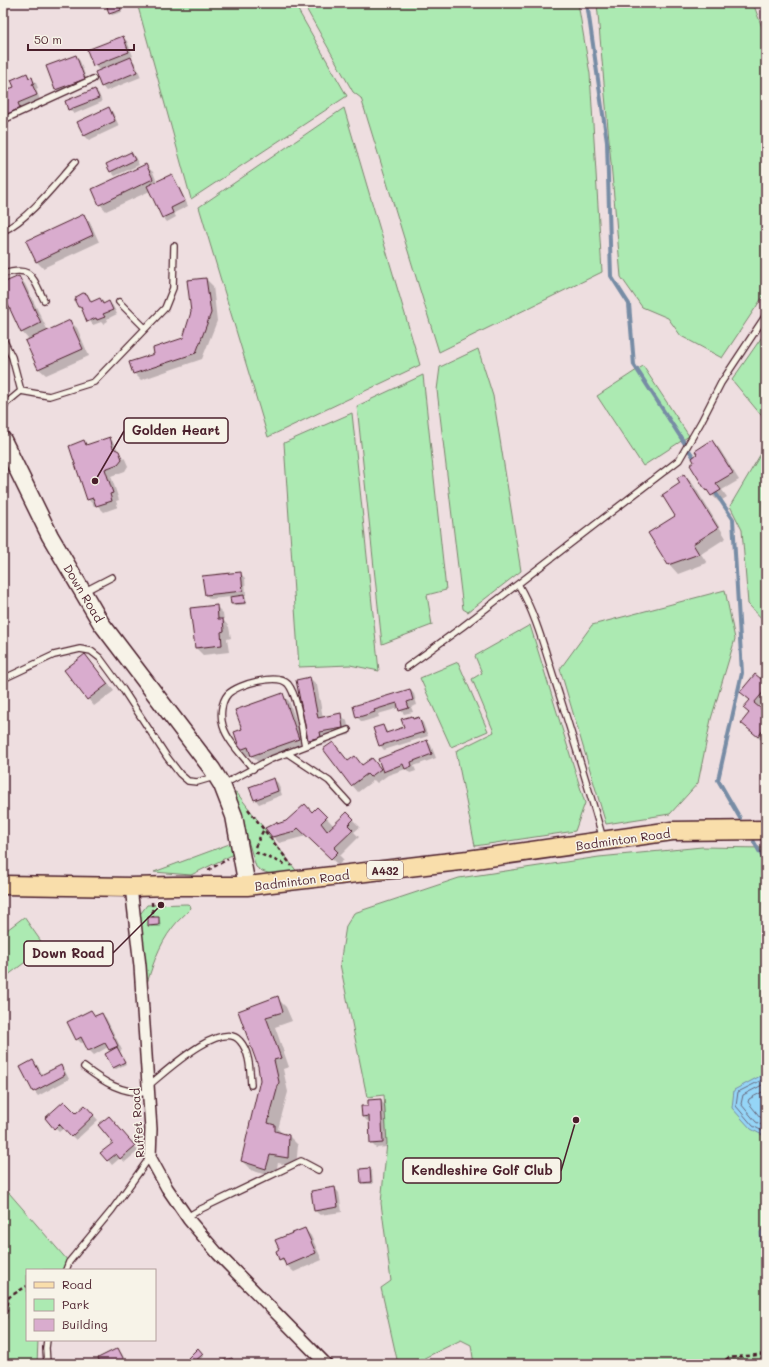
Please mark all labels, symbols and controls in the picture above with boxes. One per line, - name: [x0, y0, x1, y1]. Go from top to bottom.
- scale bar: [28, 26, 134, 52]
- text: 50 m: [34, 31, 62, 47]
- callout: Golden Heart: [124, 418, 228, 443]
- text: Golden Heart: [132, 421, 220, 438]
- street label: Down Road: [60, 561, 108, 625]
- street label: Badminton Road: [575, 824, 672, 854]
- road number: A432: [367, 861, 403, 879]
- street label: Badminton Road: [254, 866, 351, 894]
- callout: Down Road: [24, 941, 113, 966]
- text: Down Road: [32, 944, 104, 961]
- street label: Ruffet Road: [127, 1087, 147, 1158]
- callout: Kendleshire Golf Club: [403, 1158, 561, 1183]
- text: Kendleshire Golf Club: [411, 1161, 553, 1178]
- legend: [26, 1269, 156, 1341]
- text: Road: [62, 1276, 92, 1292]
- text: Park: [62, 1296, 89, 1312]
- text: Building: [62, 1316, 108, 1332]

